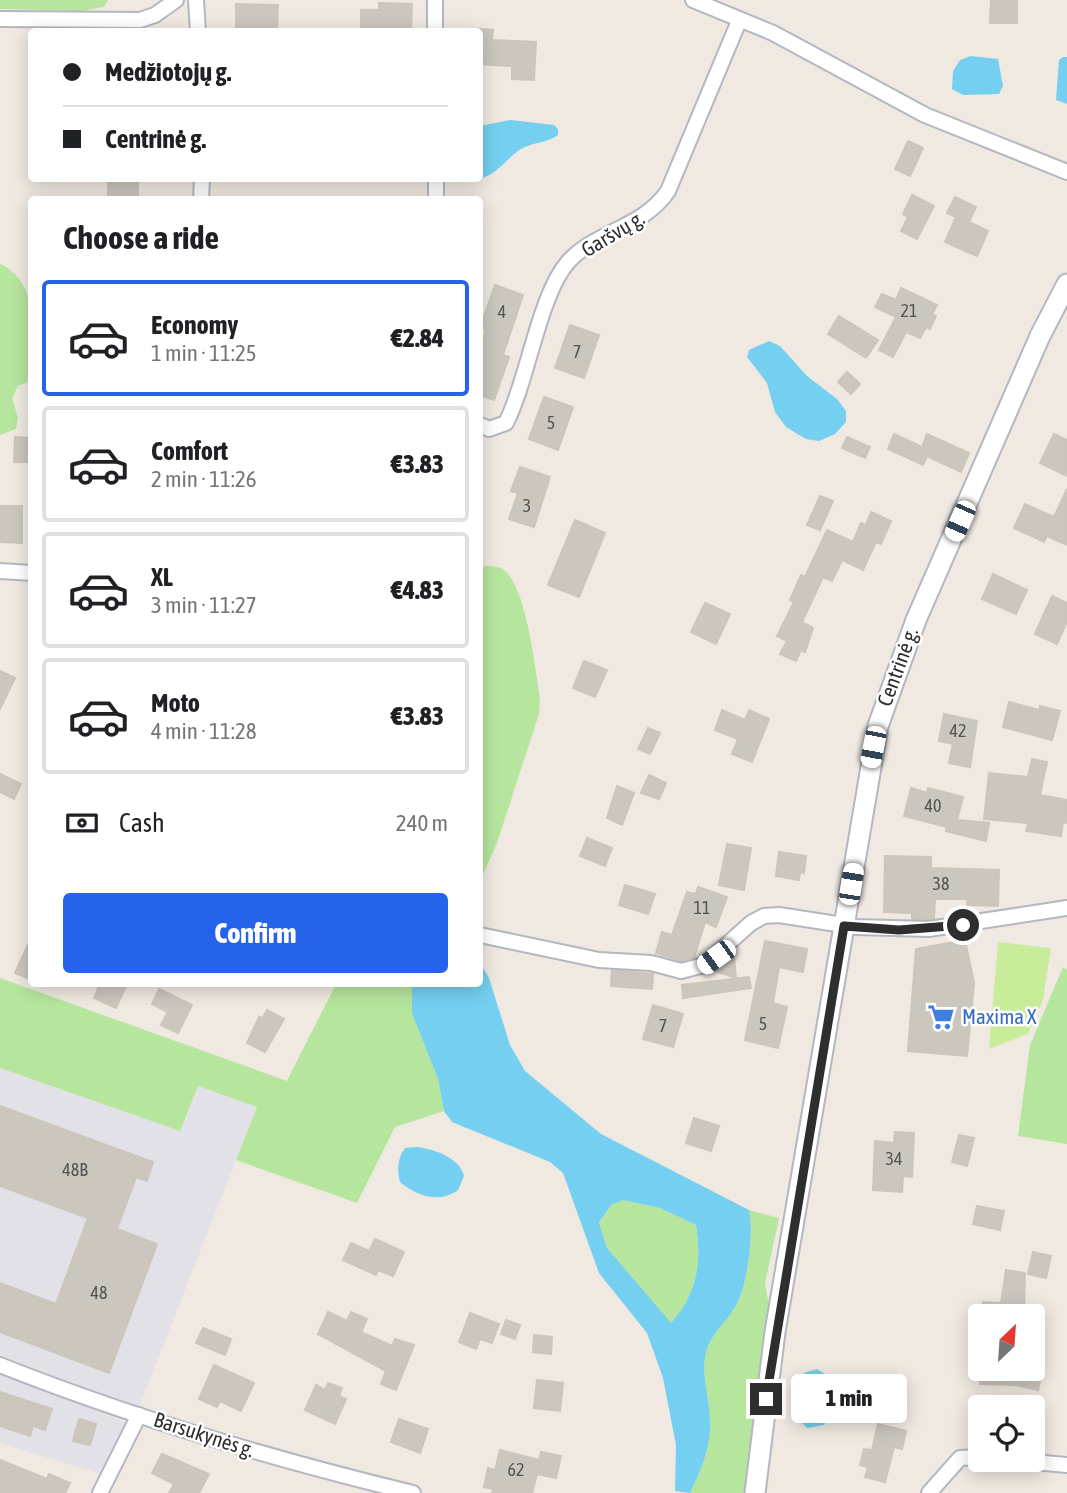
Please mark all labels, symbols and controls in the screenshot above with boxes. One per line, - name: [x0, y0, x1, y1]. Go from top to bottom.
- text: Medžiotojų g.: [105, 57, 231, 87]
- text: Centrinė g.: [105, 124, 206, 154]
- street label: Garšvų g.: [577, 205, 648, 261]
- text: Choose a ride: [63, 219, 219, 256]
- house number: 21: [901, 300, 917, 321]
- house number: 4: [498, 301, 506, 322]
- icon: car: [67, 307, 130, 370]
- text: Economy: [151, 310, 238, 340]
- text: €2.84: [391, 323, 444, 353]
- text: 1 min · 11:25: [151, 340, 257, 366]
- house number: 7: [573, 341, 581, 362]
- house number: 5: [547, 412, 555, 433]
- icon: car: [67, 433, 130, 496]
- text: Comfort: [151, 436, 228, 466]
- text: €3.83: [391, 449, 444, 479]
- text: 2 min · 11:26: [151, 466, 257, 492]
- house number: 3: [523, 495, 531, 516]
- car: [942, 498, 979, 544]
- icon: car: [67, 559, 130, 622]
- text: XL: [151, 562, 173, 592]
- text: €4.83: [391, 575, 444, 605]
- text: 3 min · 11:27: [151, 592, 257, 618]
- street label: Centrinė g.: [872, 624, 922, 709]
- icon: car: [67, 685, 130, 748]
- text: Moto: [151, 688, 200, 718]
- text: €3.83: [391, 701, 444, 731]
- text: 4 min · 11:28: [151, 718, 257, 744]
- house number: 42: [950, 720, 966, 741]
- car: [859, 724, 888, 770]
- house number: 40: [925, 795, 941, 816]
- icon: cash: [63, 804, 101, 842]
- text: Cash: [119, 808, 165, 838]
- text: 240 m: [396, 810, 448, 836]
- car: [838, 862, 865, 906]
- house number: 38: [933, 873, 949, 894]
- button: Confirm: [63, 893, 448, 973]
- house number: 11: [694, 897, 710, 918]
- route start: [947, 909, 979, 941]
- car: [693, 936, 740, 978]
- supermarket icon: Maxima X: [926, 1002, 956, 1032]
- place label: Maxima X: [962, 1004, 1037, 1028]
- house number: 5: [759, 1013, 767, 1034]
- house number: 7: [659, 1015, 667, 1036]
- house number: 34: [886, 1148, 902, 1169]
- house number: 48B: [62, 1159, 88, 1180]
- house number: 48: [91, 1282, 107, 1303]
- north arrow: [968, 1304, 1045, 1381]
- map controls: [968, 1304, 1045, 1472]
- callout: 1 min: [790, 1374, 906, 1424]
- route end: [750, 1383, 782, 1415]
- text: 1 min: [826, 1385, 872, 1411]
- button: locate: [968, 1395, 1045, 1472]
- street label: Barsukynės g.: [151, 1407, 258, 1462]
- house number: 62: [508, 1459, 524, 1480]

